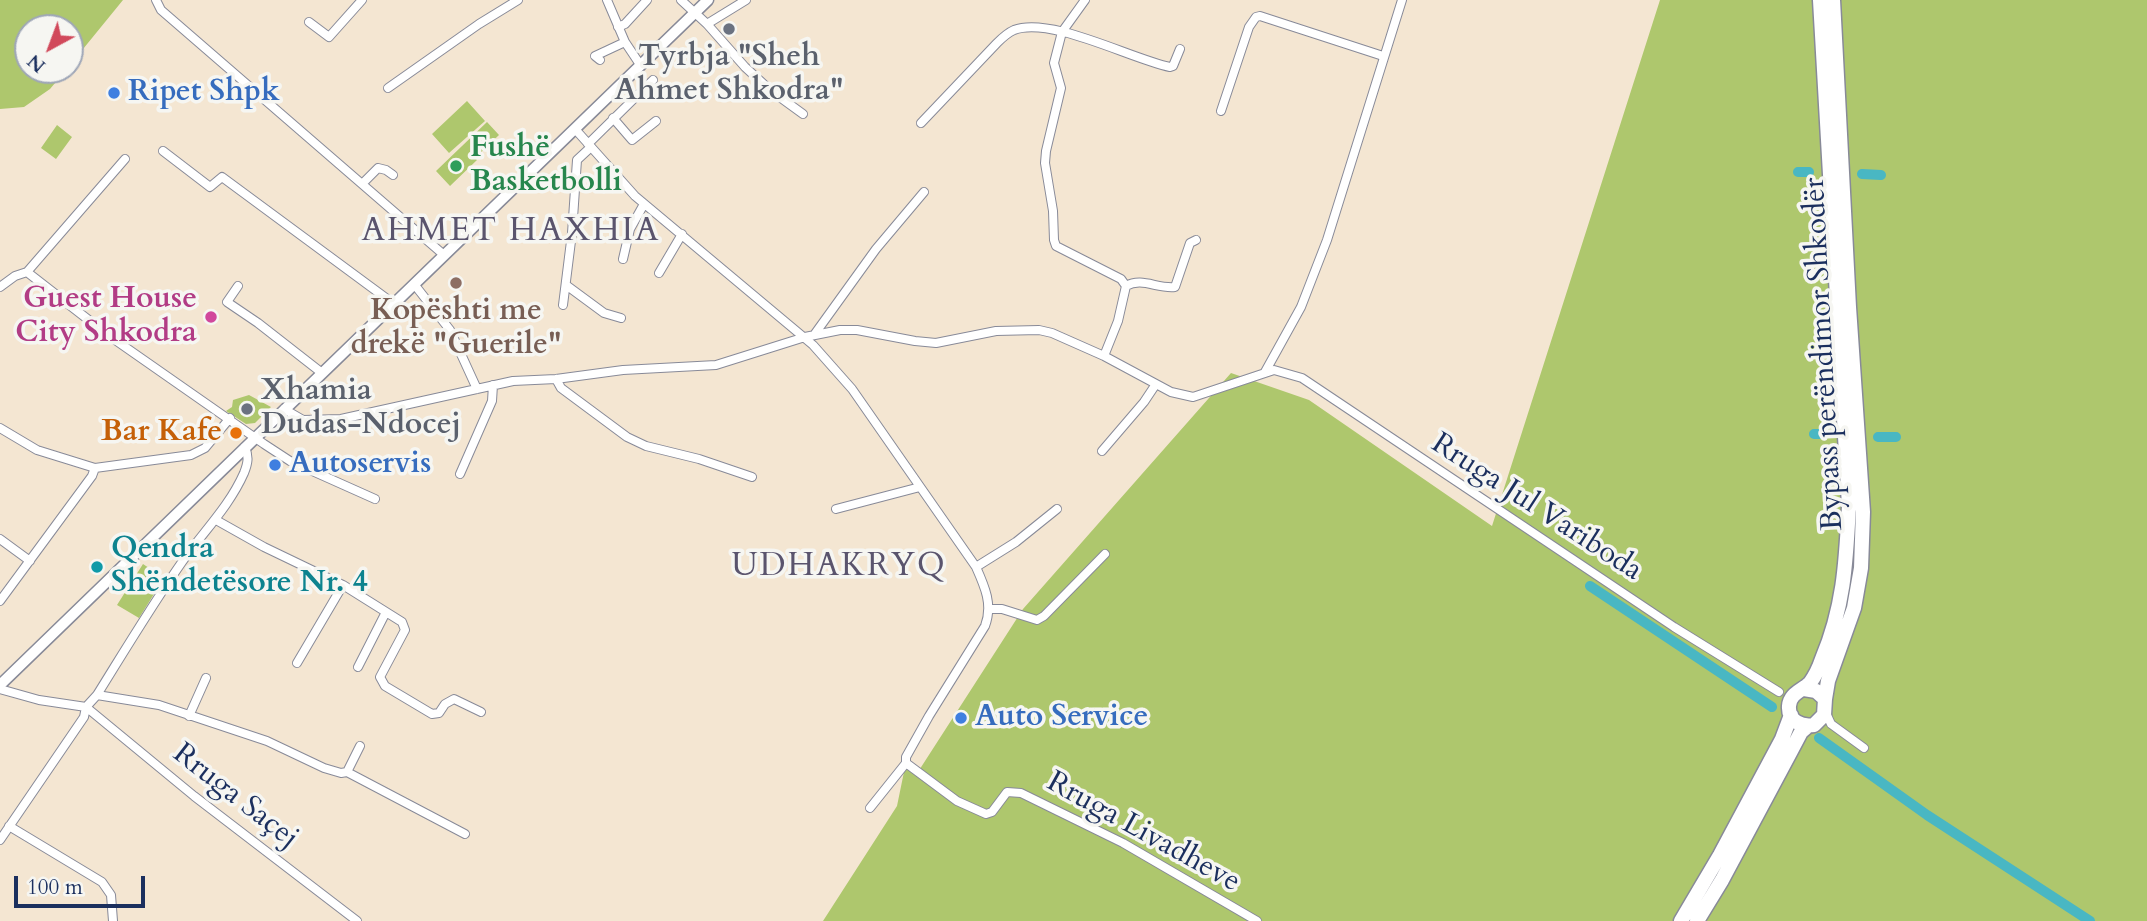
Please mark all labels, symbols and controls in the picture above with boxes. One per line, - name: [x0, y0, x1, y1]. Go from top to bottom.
- north arrow: [14, 14, 84, 84]
- marker: Tyrbja "Sheh Ahmet Shkodra": [721, 21, 737, 37]
- place label: Tyrbja "Sheh Ahmet Shkodra": [614, 40, 844, 110]
- text: N: [22, 48, 51, 79]
- place label: Ripet Shpk: [128, 75, 280, 111]
- marker: Ripet Shpk: [106, 85, 122, 101]
- place label: Fushë Basketbolli: [470, 131, 622, 202]
- marker: Fushë Basketbolli: [448, 158, 464, 174]
- street label: Bypass perëndimor Shkodër: [1798, 176, 1852, 532]
- district label: AHMET HAXHIA: [363, 212, 659, 252]
- marker: Kopështi me drekë "Guerile": [448, 275, 464, 291]
- place label: Guest House City Shkodra: [15, 282, 197, 352]
- place label: Kopështi me drekë "Guerile": [350, 294, 562, 364]
- marker: Guest House City Shkodra: [203, 309, 219, 325]
- place label: Xhamia Dudas-Ndocej: [261, 374, 461, 444]
- marker: Xhamia Dudas-Ndocej: [239, 401, 255, 417]
- place label: Bar Kafe: [101, 415, 222, 451]
- marker: Bar Kafe: [228, 425, 244, 441]
- street label: Rruga Jul Variboda: [1424, 426, 1648, 590]
- place label: Autoservis: [289, 447, 431, 483]
- marker: Autoservis: [267, 457, 283, 473]
- place label: Qendra Shëndetësore Nr. 4: [111, 532, 368, 602]
- district label: UDHAKRYQ: [732, 549, 946, 587]
- marker: Qendra Shëndetësore Nr. 4: [89, 559, 105, 575]
- place label: Auto Service: [975, 700, 1148, 736]
- marker: Auto Service: [953, 710, 969, 726]
- street label: Rruga Saçej: [165, 737, 305, 857]
- street label: Rruga Livadheve: [1040, 765, 1246, 901]
- scale bar: [18, 862, 149, 906]
- text: 100 m: [27, 873, 83, 902]

